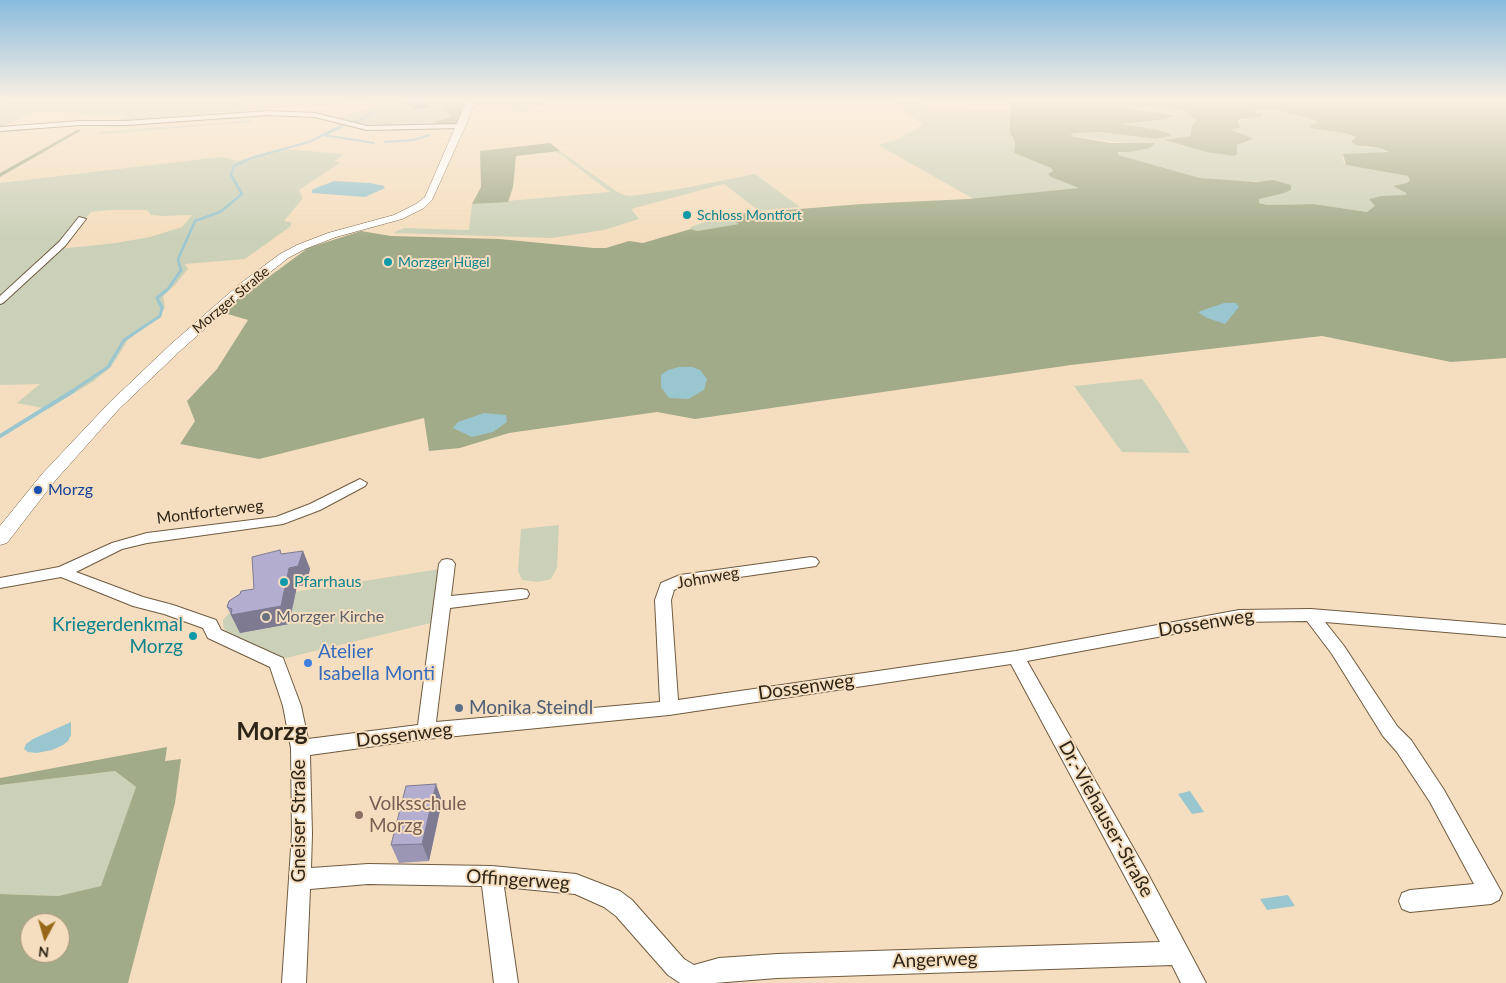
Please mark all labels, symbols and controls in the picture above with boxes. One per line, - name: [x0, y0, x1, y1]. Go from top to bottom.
- place label: Schloss Montfort: [697, 207, 802, 223]
- marker: Schloss Montfort: [681, 209, 693, 221]
- place label: Morzger Hügel: [398, 254, 490, 270]
- marker: Morzger Hügel: [382, 256, 394, 268]
- street label: Morzger Straße: [189, 263, 273, 337]
- place label: Morzg: [48, 480, 93, 500]
- marker: Morzg: [32, 484, 44, 496]
- street label: Montforterweg: [156, 496, 264, 528]
- street label: Johnweg: [676, 563, 740, 593]
- place label: Pfarrhaus: [294, 572, 361, 592]
- marker: Pfarrhaus: [278, 576, 290, 588]
- street label: Dossenweg: [1156, 604, 1256, 642]
- place label: Morzger Kirche: [276, 607, 384, 627]
- marker: Morzger Kirche: [260, 611, 272, 623]
- place label: Kriegerdenkmal Morzg: [52, 614, 183, 658]
- marker: Kriegerdenkmal Morzg: [187, 630, 199, 642]
- place label: Atelier Isabella Monti: [318, 641, 435, 685]
- marker: Atelier Isabella Monti: [302, 657, 314, 669]
- street label: Dossenweg: [756, 669, 856, 705]
- place label: Monika Steindl: [469, 697, 593, 719]
- marker: Monika Steindl: [453, 702, 465, 714]
- district label: Morzg: [236, 717, 308, 747]
- street label: Dossenweg: [355, 718, 453, 752]
- street label: Dr.-Viehauser-Straße: [1054, 737, 1158, 901]
- street label: Gneiser Straße: [288, 760, 310, 882]
- place label: Volksschule Morzg: [369, 793, 467, 837]
- marker: Volksschule Morzg: [353, 809, 365, 821]
- street label: Offingerweg: [465, 865, 571, 895]
- north arrow: [20, 913, 70, 963]
- text: N: [37, 943, 50, 961]
- street label: Angerweg: [892, 947, 978, 973]

